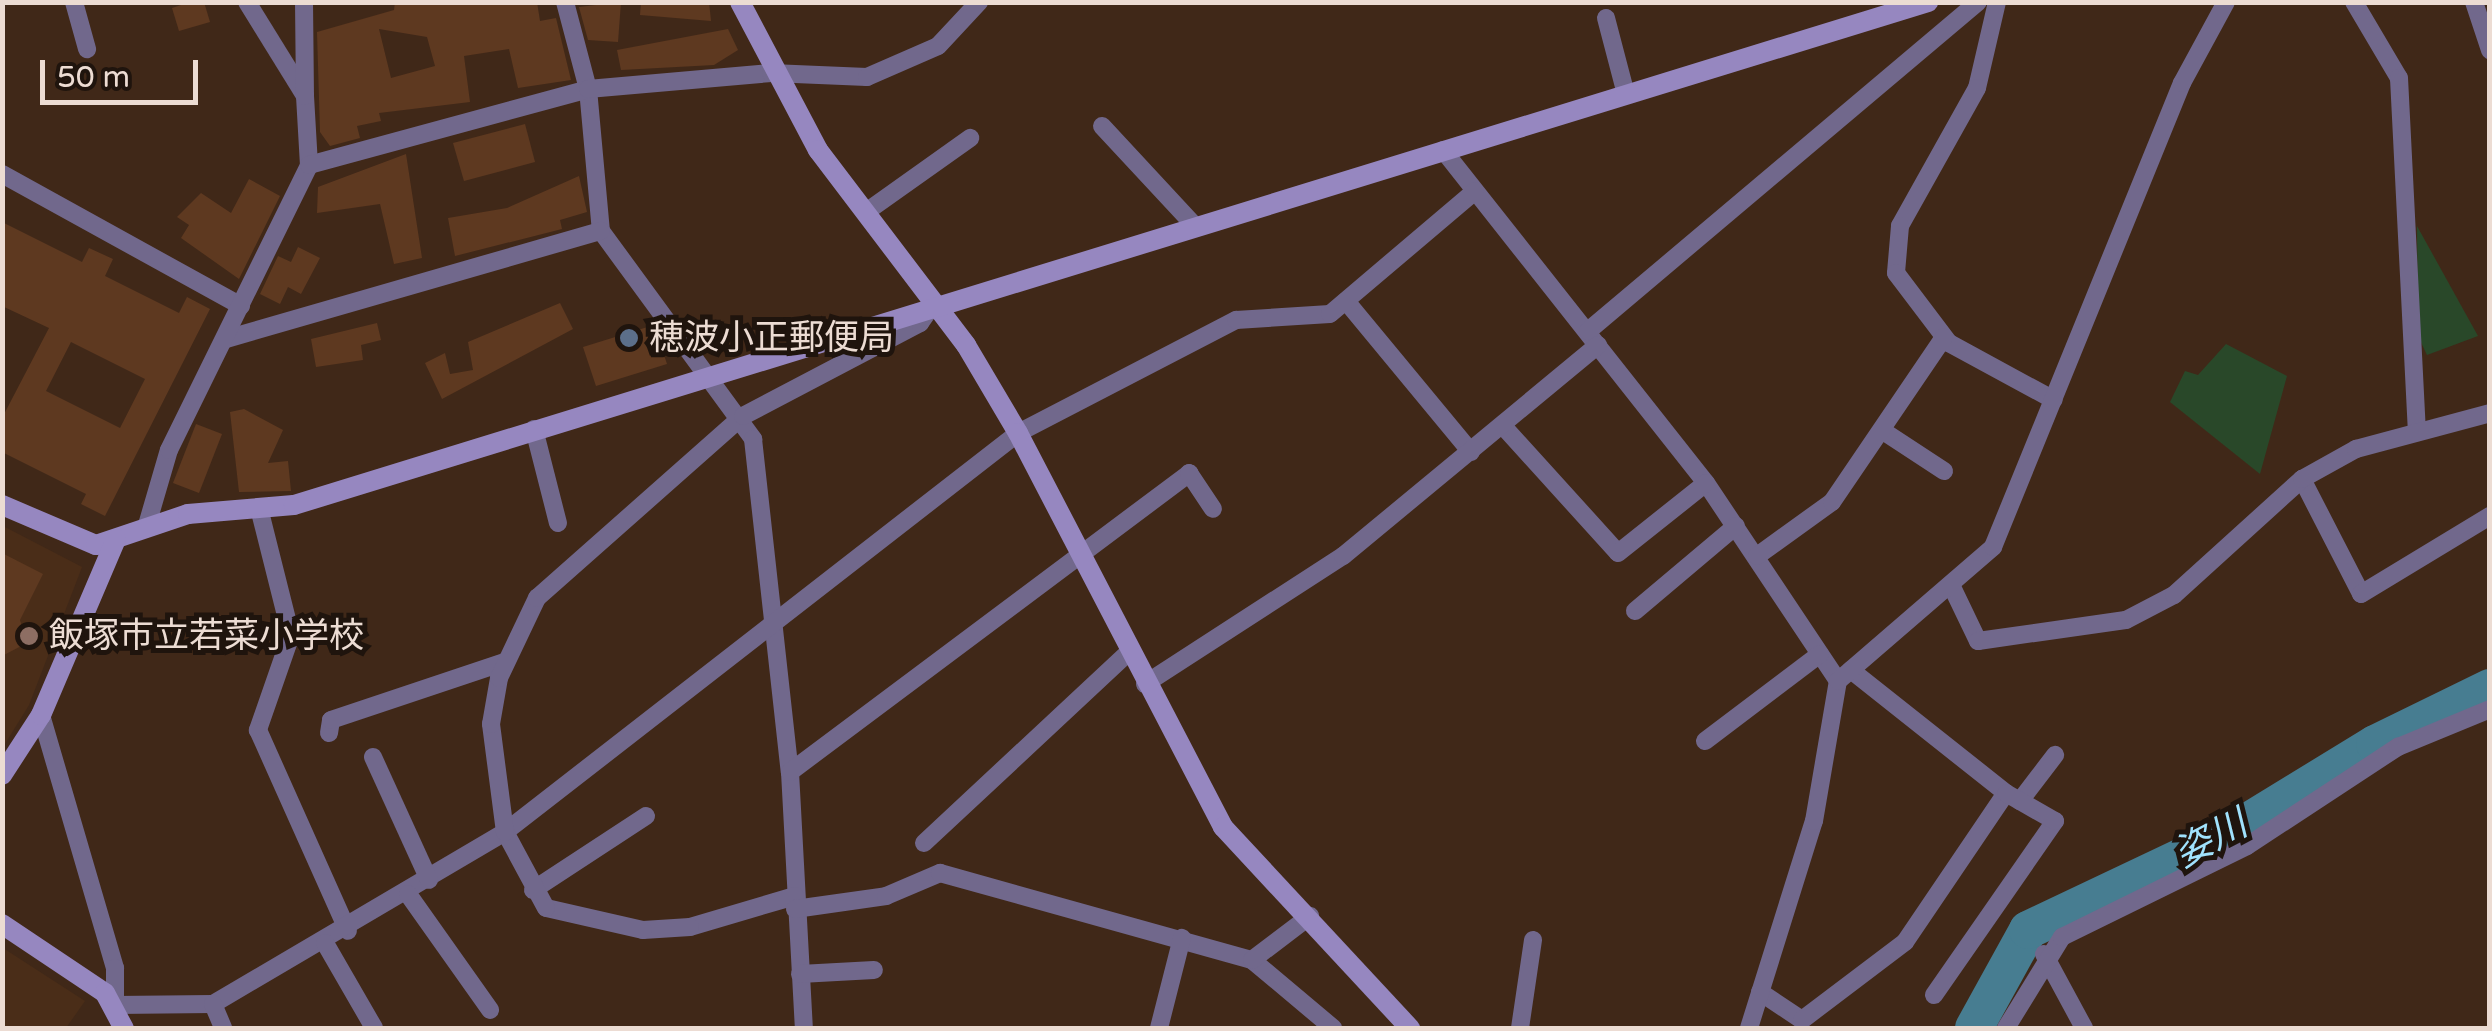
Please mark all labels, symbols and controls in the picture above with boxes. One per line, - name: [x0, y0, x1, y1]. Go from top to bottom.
- scale bar: [45, 40, 202, 102]
- text: 50 m: [57, 59, 130, 96]
- place label: 穂波小正郵便局: [649, 317, 894, 359]
- marker: 穂波小正郵便局: [618, 327, 640, 349]
- place label: 飯塚市立若菜小学校: [49, 615, 364, 657]
- marker: 飯塚市立若菜小学校: [18, 625, 40, 647]
- water label: 姿川: [2167, 802, 2255, 878]

